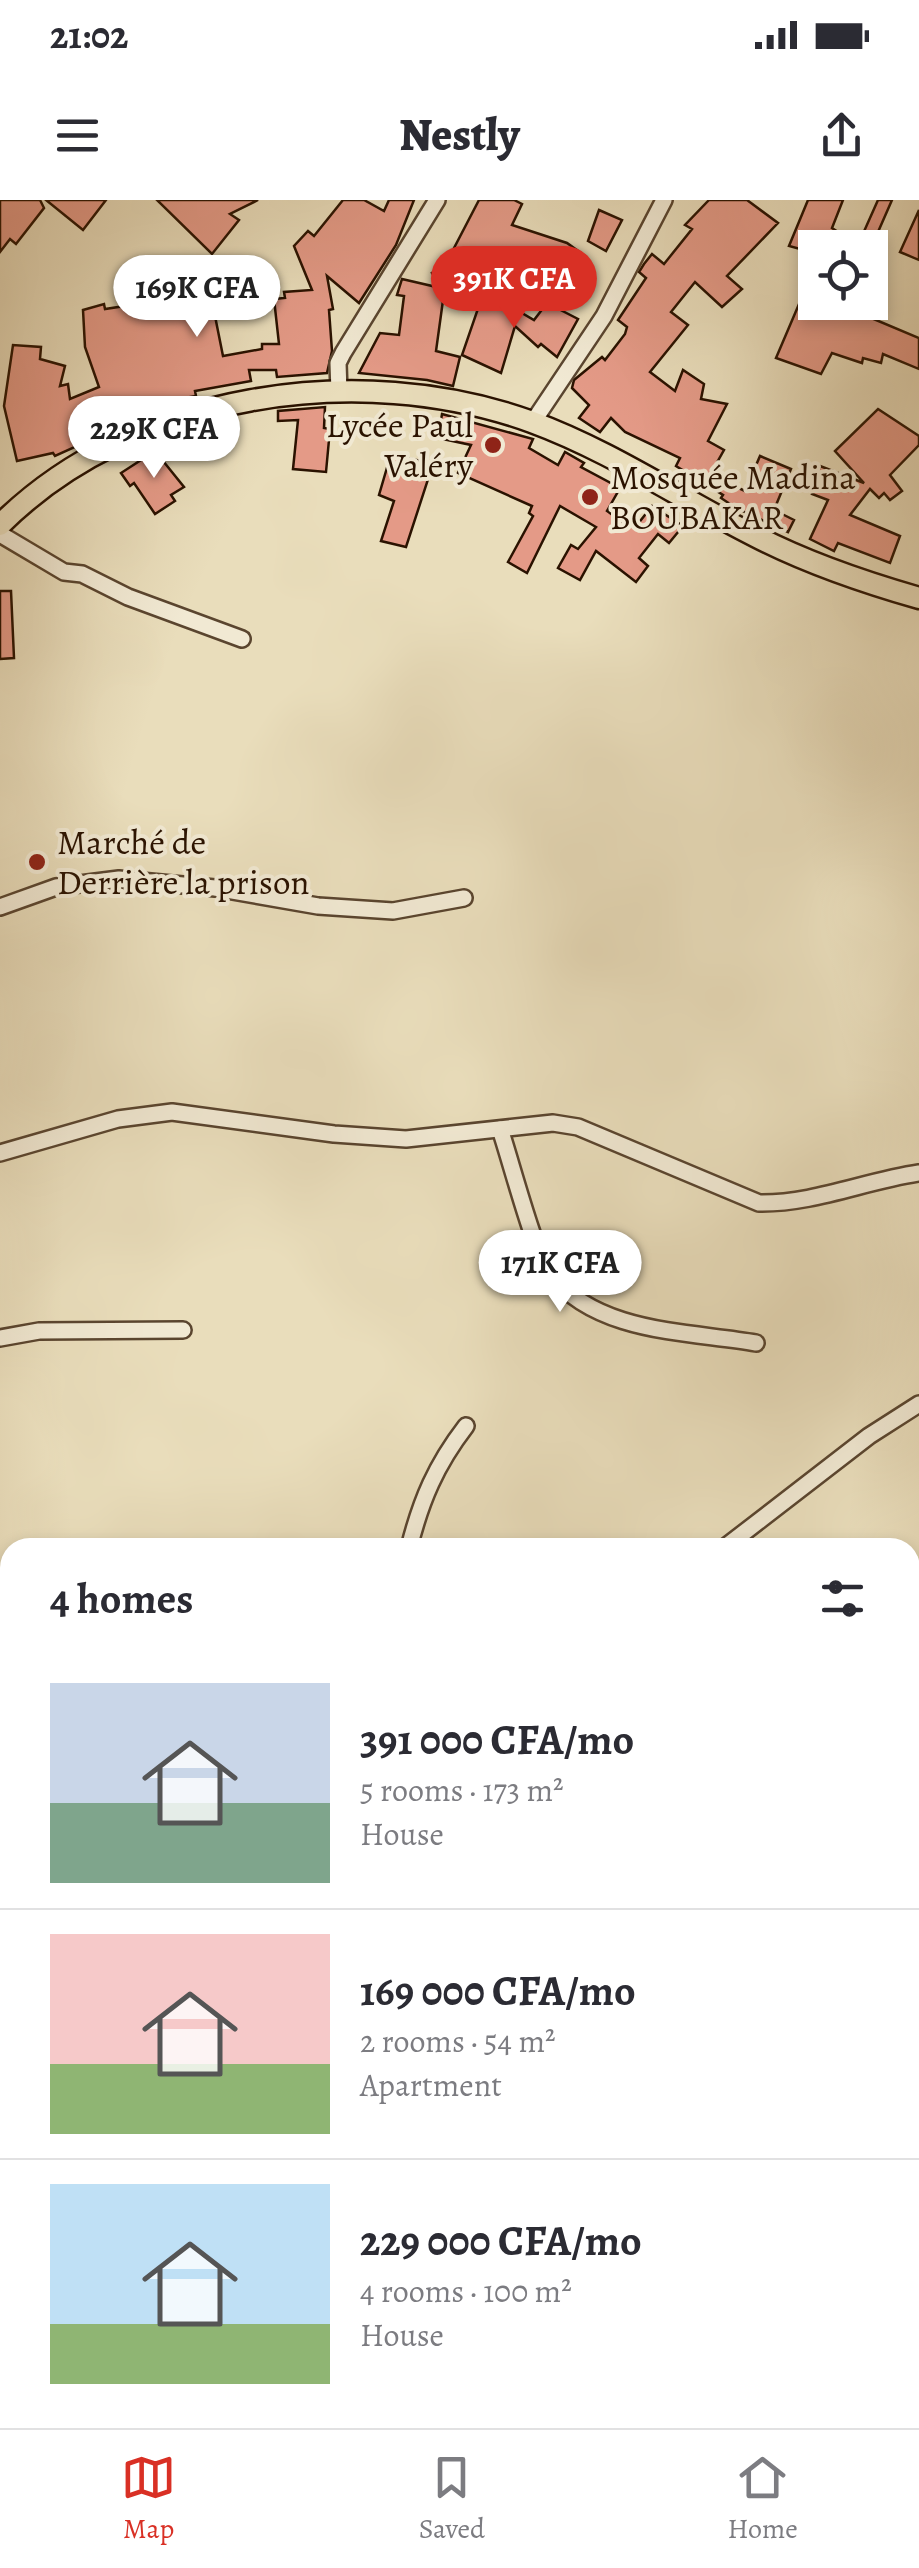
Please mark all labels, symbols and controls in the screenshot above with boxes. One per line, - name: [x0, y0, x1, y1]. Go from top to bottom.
- text: 21:02: [50, 9, 128, 61]
- text: Nestly: [399, 104, 520, 166]
- icon: menu: [50, 108, 105, 163]
- icon: share: [814, 108, 869, 163]
- map controls: [798, 230, 888, 320]
- button: locate: [798, 230, 888, 320]
- pin: 391K CFA: [411, 246, 617, 331]
- pin: 169K CFA: [94, 255, 300, 340]
- text: 391K CFA: [453, 256, 575, 300]
- text: 169K CFA: [135, 265, 259, 309]
- pin: 229K CFA: [51, 396, 257, 481]
- place label: Lycée Paul Valéry: [326, 401, 473, 489]
- text: 229K CFA: [90, 406, 218, 450]
- marker: Lycée Paul Valéry: [482, 434, 504, 456]
- place label: Mosquée Madina BOUBAKAR: [610, 453, 856, 541]
- marker: Mosquée Madina BOUBAKAR: [579, 486, 601, 508]
- place label: Marché de Derrière la prison: [57, 818, 310, 906]
- marker: Marché de Derrière la prison: [26, 851, 48, 873]
- pin: 171K CFA: [457, 1230, 663, 1315]
- text: 171K CFA: [501, 1240, 619, 1284]
- text: 4 homes: [50, 1570, 193, 1627]
- icon: filters: [815, 1571, 870, 1626]
- text: 391 000 CFA/mo: [360, 1711, 634, 1768]
- icon: home: [130, 1723, 250, 1843]
- text: 5 rooms · 173 m²: [360, 1768, 564, 1812]
- text: House: [360, 1812, 444, 1856]
- text: 169 000 CFA/mo: [360, 1962, 636, 2019]
- icon: home: [130, 1974, 250, 2094]
- text: 2 rooms · 54 m²: [360, 2019, 556, 2063]
- text: Apartment: [360, 2063, 502, 2107]
- text: 229 000 CFA/mo: [360, 2212, 642, 2269]
- icon: home: [130, 2224, 250, 2344]
- text: 4 rooms · 100 m²: [360, 2269, 572, 2313]
- text: House: [360, 2313, 444, 2357]
- tab: Map: [121, 2450, 176, 2548]
- tab: Saved: [419, 2450, 485, 2548]
- tab: Home: [727, 2450, 798, 2548]

